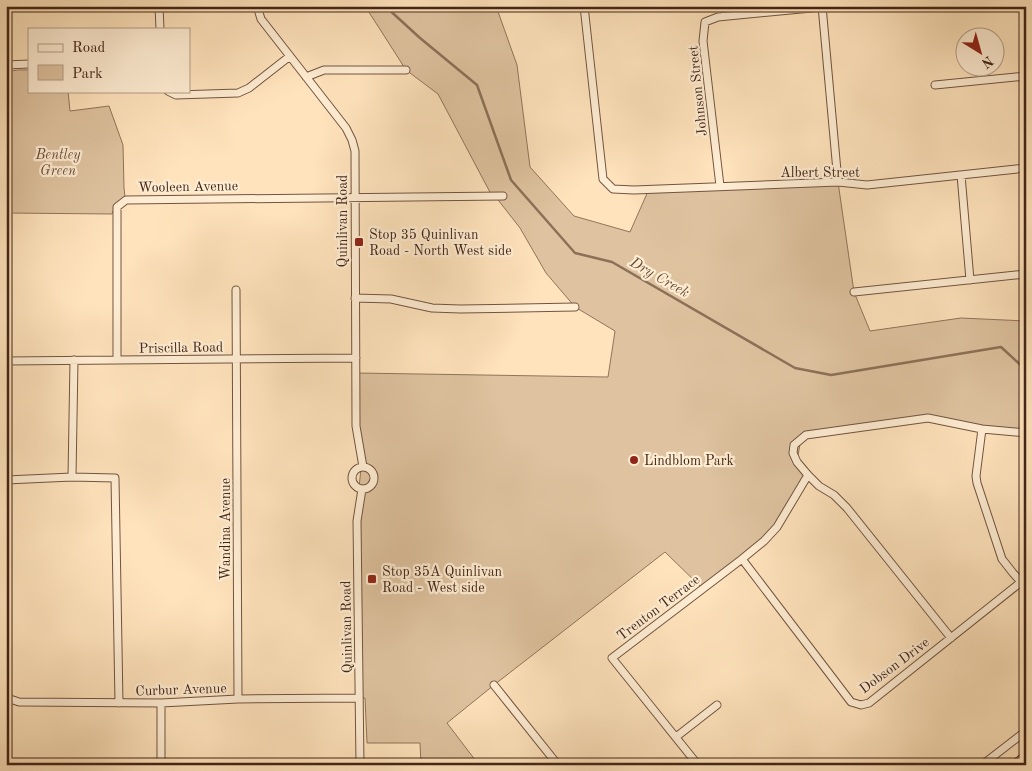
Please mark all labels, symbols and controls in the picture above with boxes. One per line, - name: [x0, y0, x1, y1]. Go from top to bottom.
- legend: [28, 28, 190, 92]
- north arrow: [954, 28, 1004, 78]
- text: Road: [72, 41, 106, 56]
- street label: Johnson Street: [686, 45, 710, 137]
- text: N: [978, 53, 996, 71]
- text: Park: [72, 67, 103, 82]
- park label: Bentley Green: [35, 148, 81, 178]
- street label: Albert Street: [780, 166, 860, 180]
- street label: Quinlivan Road: [336, 175, 350, 267]
- street label: Wooleen Avenue: [138, 179, 238, 195]
- place label: Stop 35 Quinlivan Road - North West side: [369, 228, 512, 258]
- marker: Stop 35 Quinlivan Road - North West side: [353, 236, 365, 248]
- water label: Dry Creek: [626, 255, 691, 301]
- street label: Priscilla Road: [139, 340, 223, 356]
- marker: Lindblom Park: [628, 454, 640, 466]
- place label: Lindblom Park: [644, 454, 734, 468]
- street label: Wandina Avenue: [219, 478, 233, 580]
- place label: Stop 35A Quinlivan Road - West side: [382, 565, 503, 595]
- street label: Trenton Terrace: [615, 572, 703, 643]
- marker: Stop 35A Quinlivan Road - West side: [366, 573, 378, 585]
- street label: Quinlivan Road: [339, 580, 355, 673]
- street label: Dobson Drive: [857, 635, 932, 696]
- street label: Curbur Avenue: [135, 681, 227, 699]

